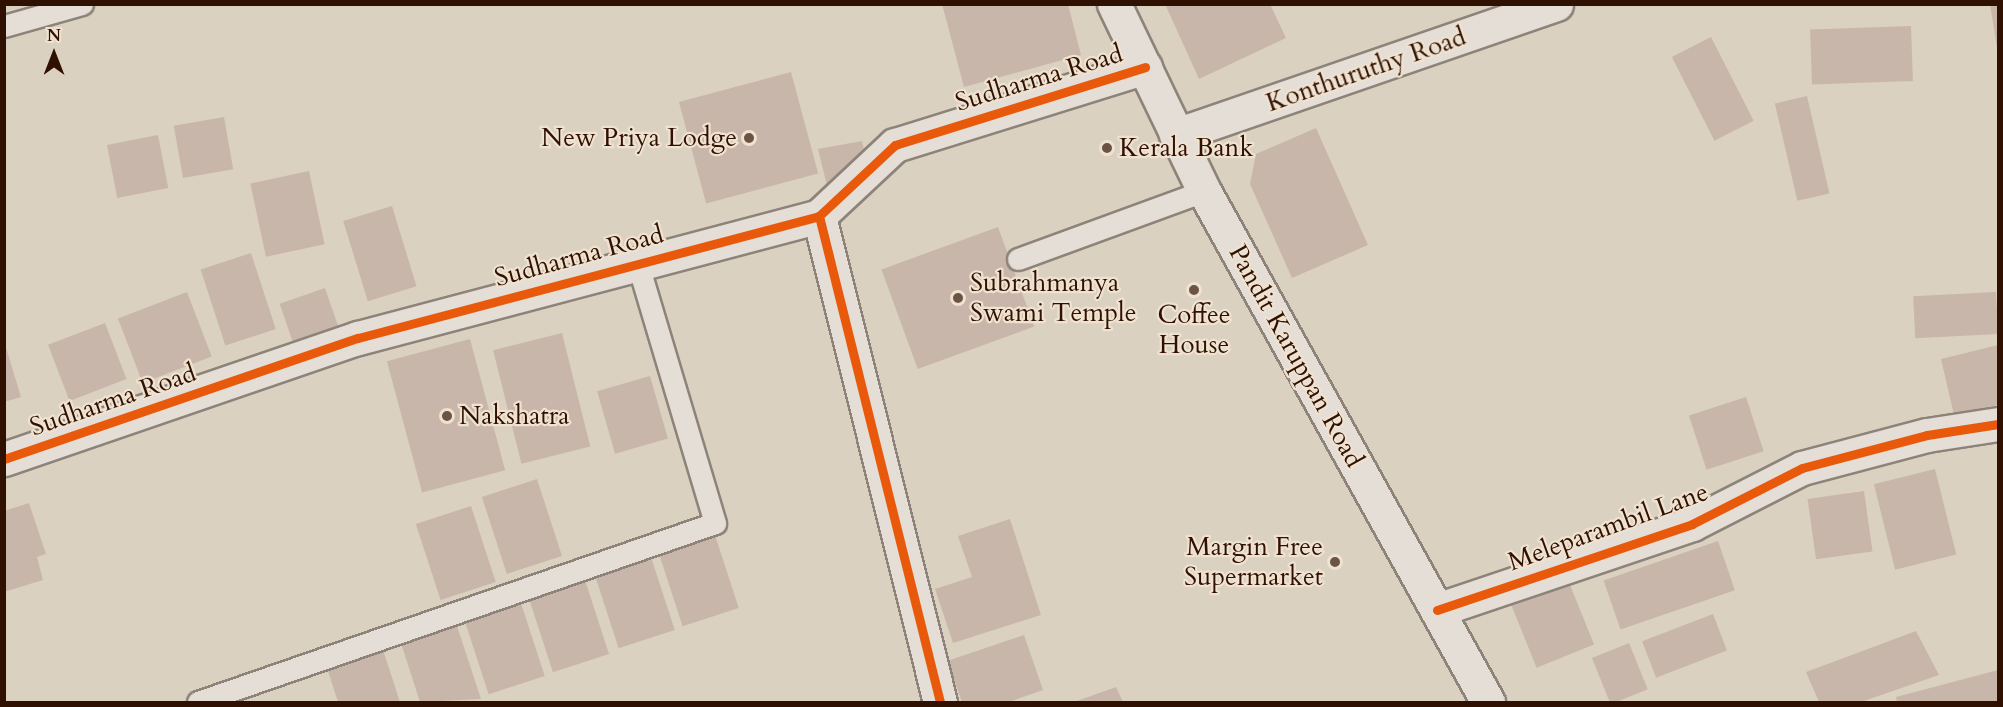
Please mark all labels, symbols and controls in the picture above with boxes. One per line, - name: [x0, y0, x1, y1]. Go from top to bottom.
- street label: Konthuruthy Road: [1262, 21, 1470, 119]
- north arrow: [24, 24, 84, 84]
- text: N: [47, 25, 61, 47]
- street label: Sudharma Road: [951, 38, 1127, 118]
- place label: New Priya Lodge: [541, 122, 737, 154]
- marker: New Priya Lodge: [742, 131, 756, 145]
- place label: Kerala Bank: [1119, 132, 1253, 164]
- marker: Kerala Bank: [1100, 141, 1114, 155]
- street label: Sudharma Road: [491, 218, 667, 294]
- street label: Pandit Karuppan Road: [1222, 239, 1370, 473]
- place label: Subrahmanya Swami Temple: [970, 267, 1137, 328]
- marker: Coffee House: [1187, 283, 1201, 297]
- marker: Subrahmanya Swami Temple: [951, 291, 965, 305]
- place label: Coffee House: [1157, 299, 1231, 360]
- street label: Sudharma Road: [26, 357, 200, 443]
- place label: Nakshatra: [459, 400, 569, 432]
- marker: Nakshatra: [440, 409, 454, 423]
- street label: Meleparambil Lane: [1504, 476, 1712, 578]
- place label: Margin Free Supermarket: [1184, 531, 1323, 592]
- marker: Margin Free Supermarket: [1328, 555, 1342, 569]

